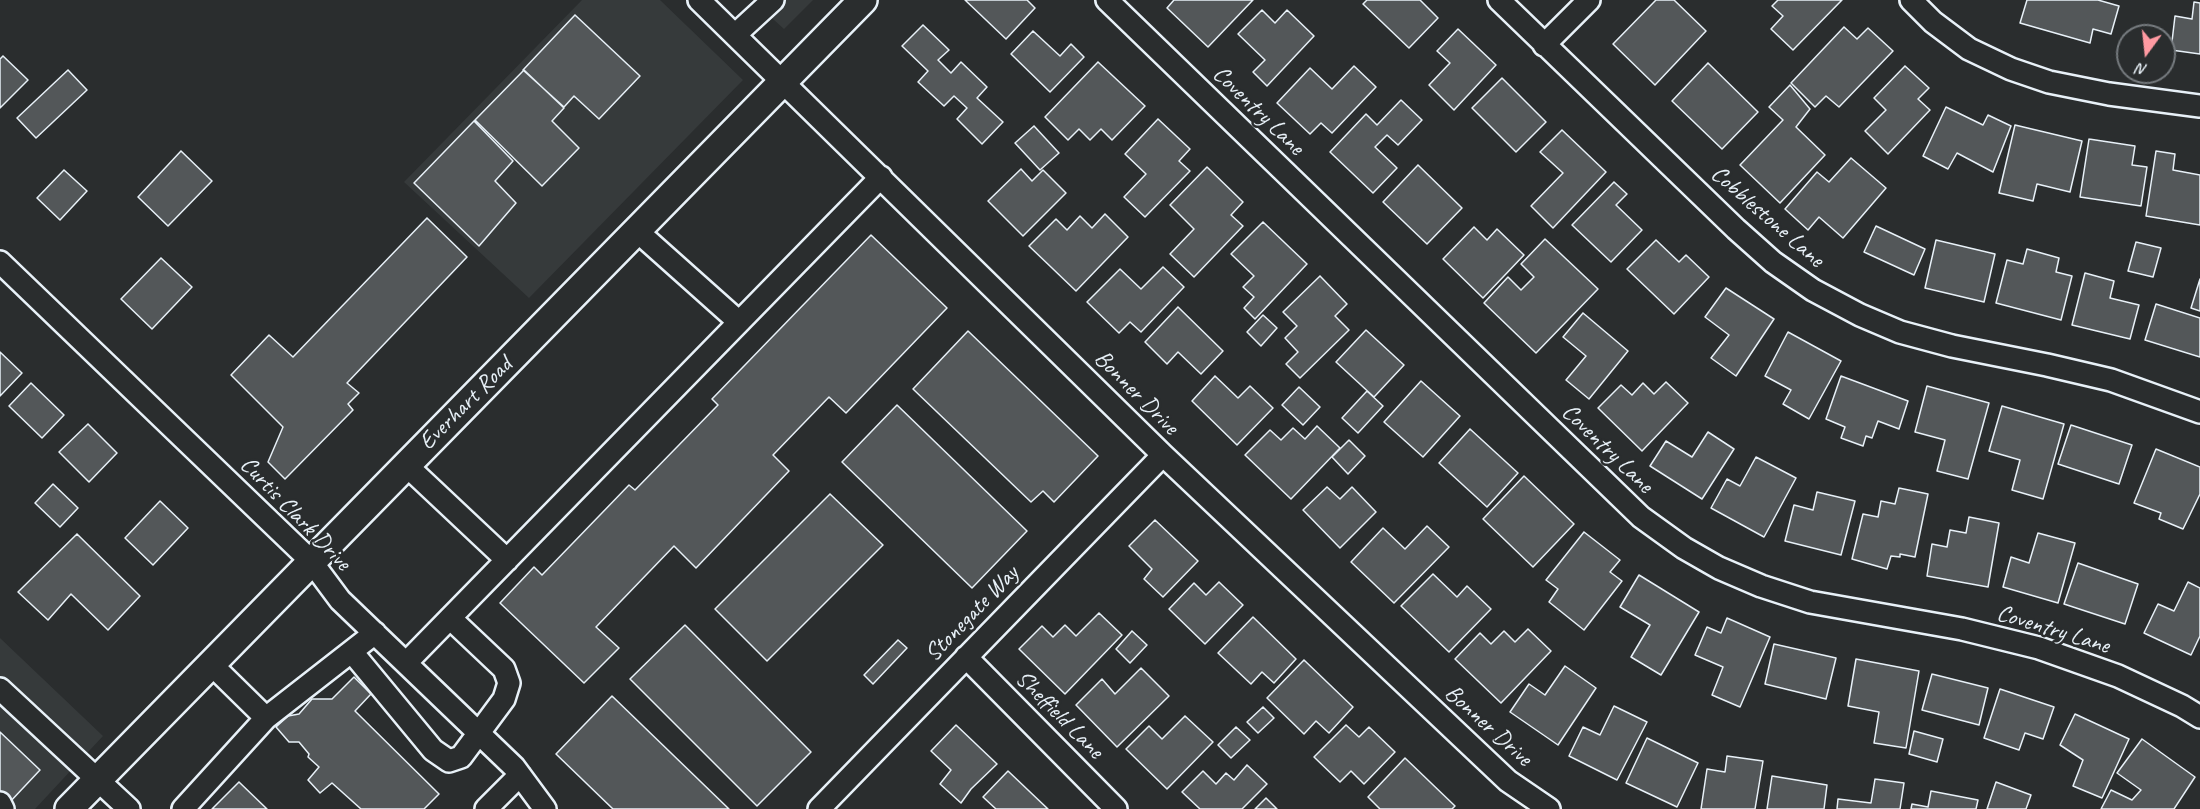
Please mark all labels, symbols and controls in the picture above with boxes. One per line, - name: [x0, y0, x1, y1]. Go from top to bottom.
- north arrow: [2116, 24, 2176, 84]
- text: N: [2134, 59, 2149, 80]
- street label: Coventry Lane: [1206, 60, 1310, 162]
- street label: Cobblestone Lane: [1704, 160, 1830, 274]
- street label: Bonner Drive: [1088, 345, 1184, 441]
- street label: Everhart Road: [413, 351, 519, 457]
- street label: Coventry Lane: [1555, 398, 1659, 500]
- street label: Curtis Clark Drive: [233, 451, 357, 577]
- street label: Stonegate Way: [919, 560, 1025, 668]
- street label: Coventry Lane: [1993, 599, 2113, 661]
- street label: Sheffield Lane: [1009, 665, 1109, 765]
- street label: Bonner Drive: [1438, 679, 1538, 773]

